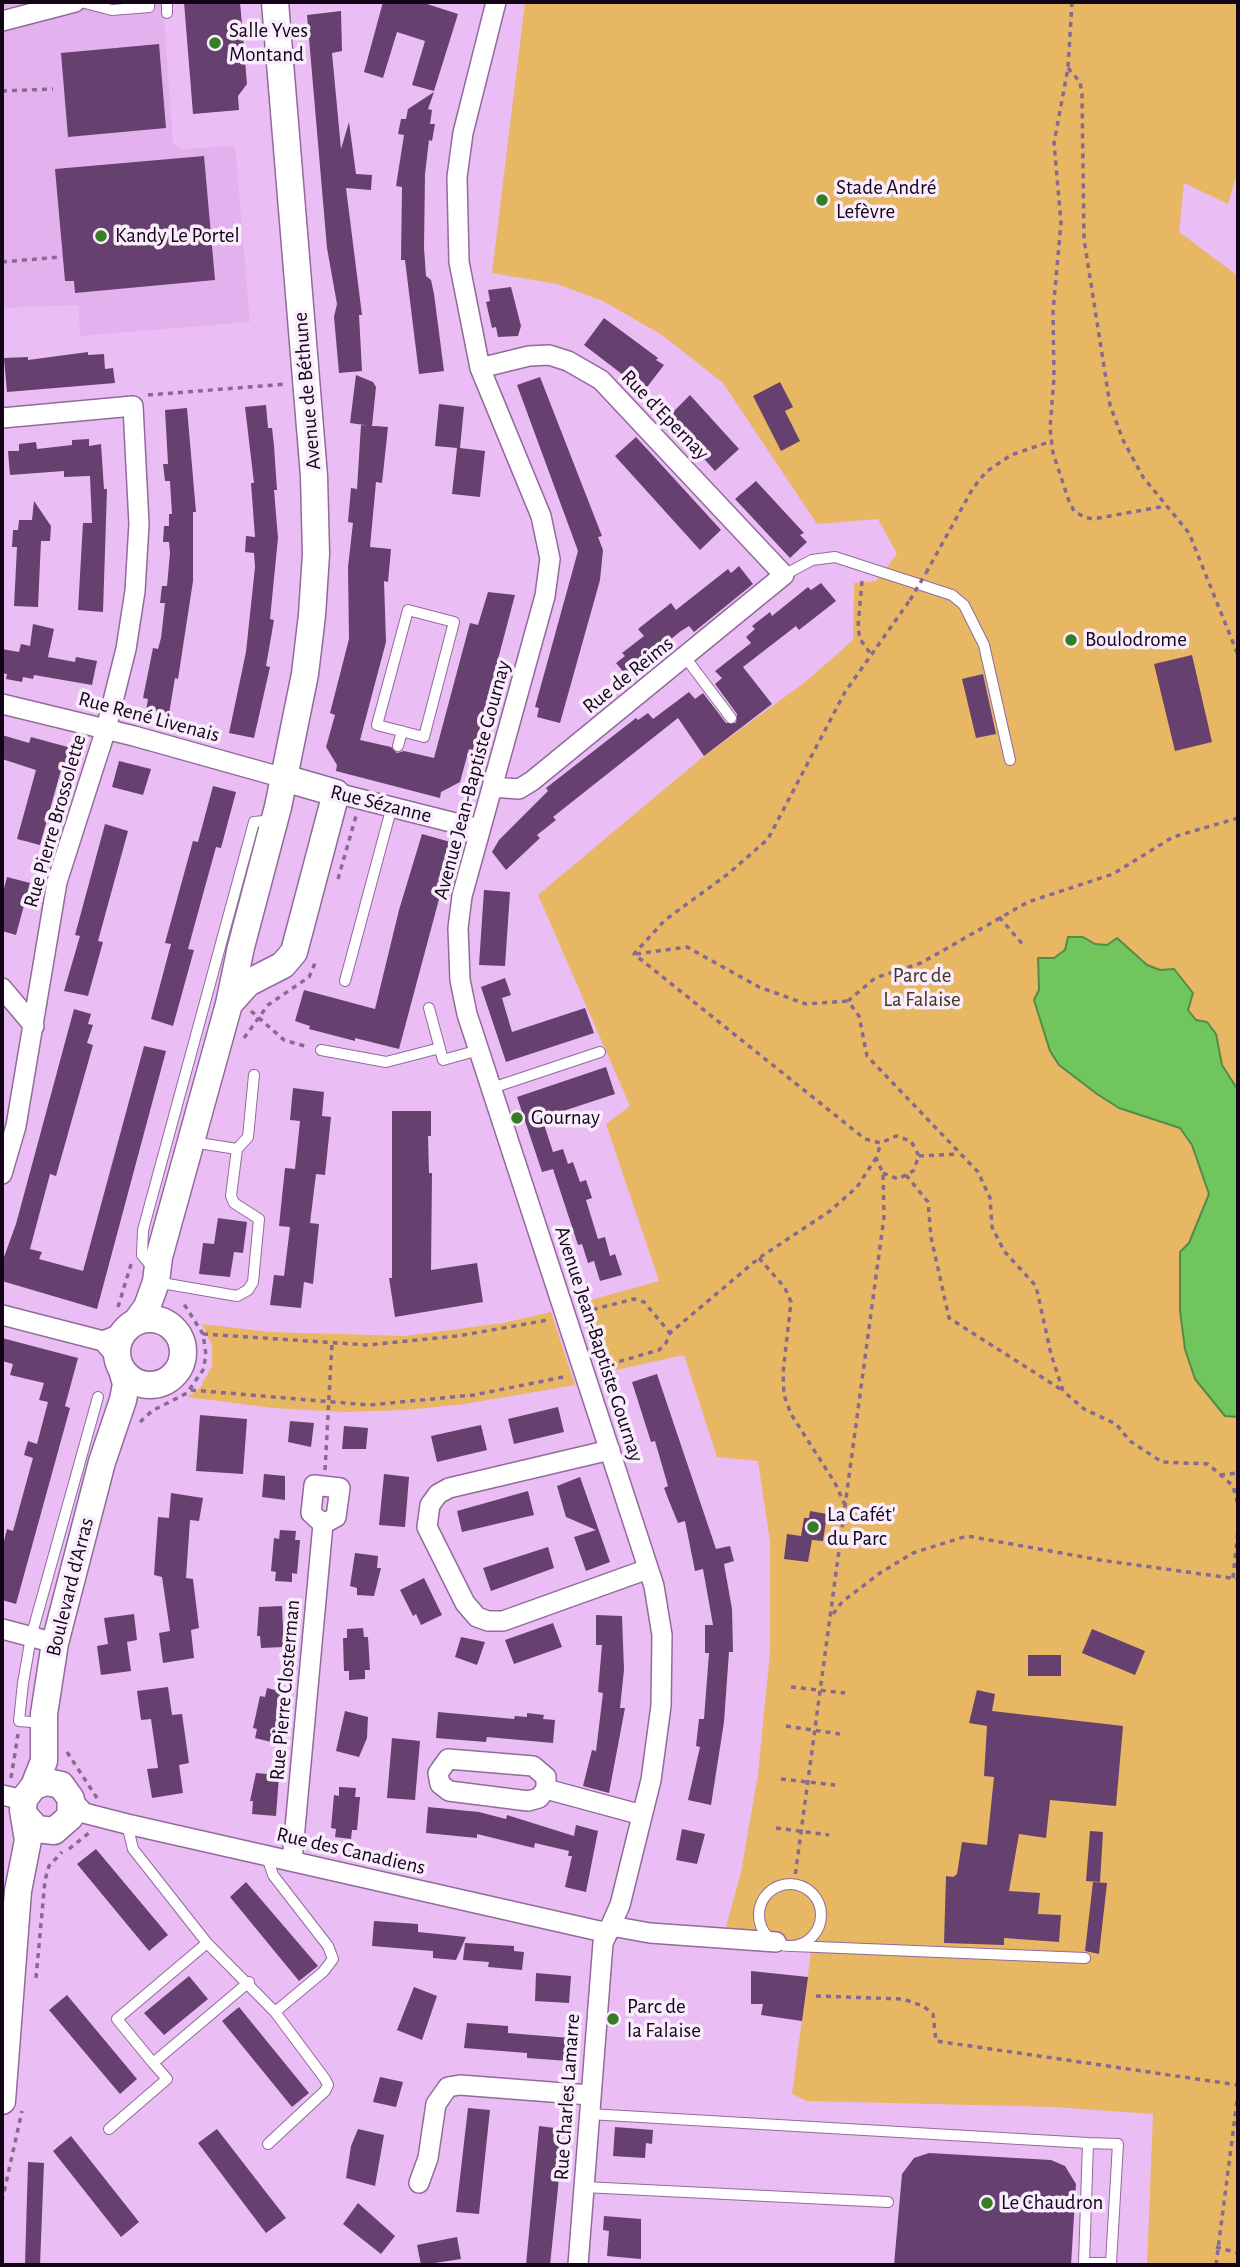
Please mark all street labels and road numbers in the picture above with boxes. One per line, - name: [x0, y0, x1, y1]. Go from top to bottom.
- street label: Avenue de Béthune: [288, 311, 326, 471]
- street label: Rue d'Epernay: [616, 365, 714, 465]
- street label: Rue de Reims: [578, 631, 678, 719]
- street label: Avenue Jean-Baptiste Gournay: [428, 658, 516, 902]
- street label: Rue René Livenais: [76, 686, 222, 748]
- street label: Rue Pierre Brossolette: [18, 731, 92, 911]
- street label: Rue Sézanne: [328, 779, 434, 829]
- street label: Avenue Jean-Baptiste Gournay: [549, 1223, 649, 1465]
- street label: Boulevard d'Arras: [41, 1515, 99, 1659]
- street label: Rue Pierre Closterman: [265, 1598, 305, 1782]
- street label: Rue des Canadiens: [274, 1822, 428, 1880]
- street label: Rue Charles Lamarre: [549, 2013, 585, 2181]

